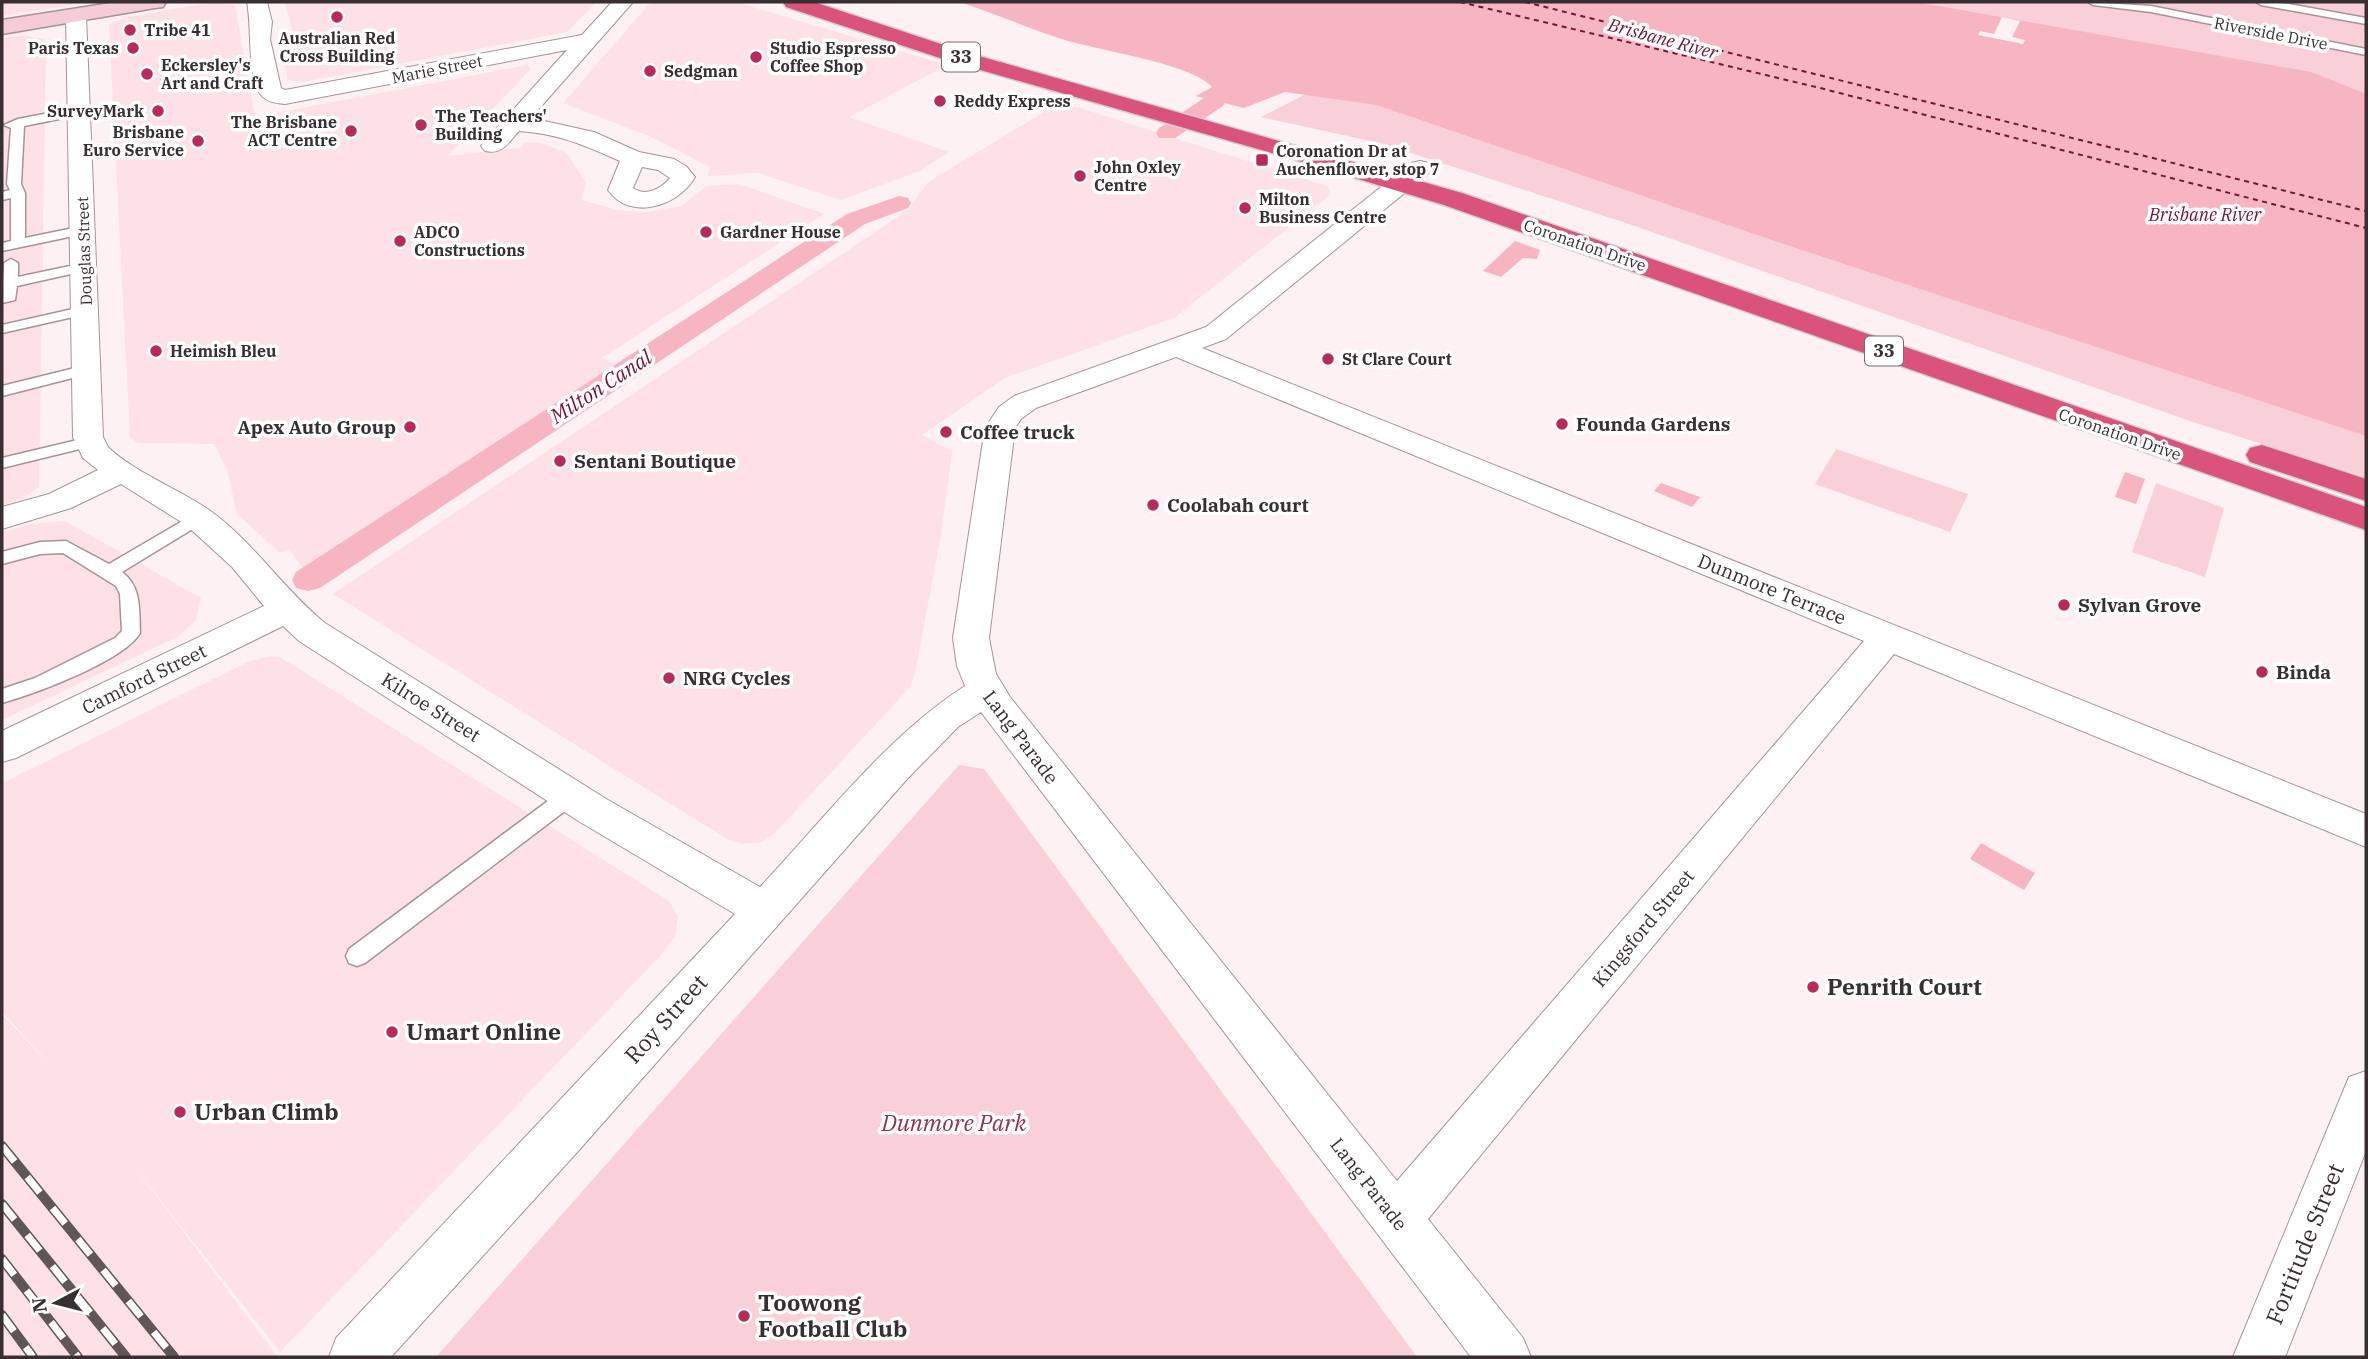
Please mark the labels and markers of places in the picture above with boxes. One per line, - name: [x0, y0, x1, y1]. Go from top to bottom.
- marker: Australian Red Cross Building: [329, 9, 345, 25]
- place label: Tribe 41: [144, 20, 211, 40]
- marker: Tribe 41: [122, 22, 138, 38]
- place label: Australian Red Cross Building: [279, 28, 395, 66]
- place label: Paris Texas: [28, 38, 119, 58]
- place label: Studio Espresso Coffee Shop: [770, 38, 896, 76]
- marker: Paris Texas: [125, 40, 141, 56]
- marker: Studio Espresso Coffee Shop: [748, 49, 764, 65]
- place label: Eckersley's Art and Craft: [161, 55, 263, 93]
- place label: Sedgman: [664, 61, 738, 81]
- marker: Sedgman: [642, 63, 658, 79]
- marker: Eckersley's Art and Craft: [139, 66, 155, 82]
- place label: Reddy Express: [954, 91, 1071, 111]
- marker: Reddy Express: [932, 93, 948, 109]
- place label: SurveyMark: [47, 101, 144, 121]
- marker: SurveyMark: [150, 103, 166, 119]
- place label: The Teachers' Building: [435, 106, 547, 144]
- place label: The Brisbane ACT Centre: [231, 112, 337, 150]
- marker: The Teachers' Building: [413, 117, 429, 133]
- place label: Brisbane Euro Service: [83, 122, 184, 160]
- marker: The Brisbane ACT Centre: [343, 123, 359, 139]
- marker: Brisbane Euro Service: [190, 133, 206, 149]
- place label: Coronation Dr at Auchenflower, stop 7: [1276, 141, 1439, 179]
- marker: Coronation Dr at Auchenflower, stop 7: [1254, 152, 1270, 168]
- place label: John Oxley Centre: [1094, 157, 1182, 195]
- marker: John Oxley Centre: [1072, 168, 1088, 184]
- place label: Milton Business Centre: [1259, 189, 1387, 227]
- marker: Milton Business Centre: [1237, 200, 1253, 216]
- place label: ADCO Constructions: [414, 222, 525, 260]
- place label: Gardner House: [720, 222, 841, 242]
- marker: Gardner House: [698, 224, 714, 240]
- marker: ADCO Constructions: [392, 233, 408, 249]
- place label: Heimish Bleu: [170, 341, 276, 361]
- marker: Heimish Bleu: [148, 343, 164, 359]
- place label: St Clare Court: [1342, 349, 1452, 369]
- marker: St Clare Court: [1320, 351, 1336, 367]
- place label: Founda Gardens: [1576, 412, 1731, 436]
- place label: Apex Auto Group: [238, 415, 396, 439]
- marker: Founda Gardens: [1554, 416, 1570, 432]
- marker: Apex Auto Group: [402, 419, 418, 435]
- place label: Coffee truck: [960, 420, 1075, 444]
- marker: Coffee truck: [938, 424, 954, 440]
- place label: Sentani Boutique: [574, 449, 736, 473]
- marker: Sentani Boutique: [552, 453, 568, 469]
- place label: Coolabah court: [1167, 493, 1309, 517]
- marker: Coolabah court: [1145, 497, 1161, 513]
- place label: Sylvan Grove: [2078, 593, 2201, 617]
- marker: Sylvan Grove: [2056, 597, 2072, 613]
- place label: Binda: [2276, 660, 2331, 684]
- marker: Binda: [2254, 664, 2270, 680]
- place label: NRG Cycles: [683, 666, 790, 690]
- marker: NRG Cycles: [661, 670, 677, 686]
- place label: Penrith Court: [1827, 971, 1982, 1001]
- marker: Penrith Court: [1805, 979, 1821, 995]
- place label: Umart Online: [406, 1016, 561, 1046]
- marker: Umart Online: [384, 1024, 400, 1040]
- place label: Urban Climb: [194, 1096, 339, 1126]
- marker: Urban Climb: [172, 1104, 188, 1120]
- place label: Toowong Football Club: [758, 1287, 907, 1343]
- marker: Toowong Football Club: [736, 1308, 752, 1324]

